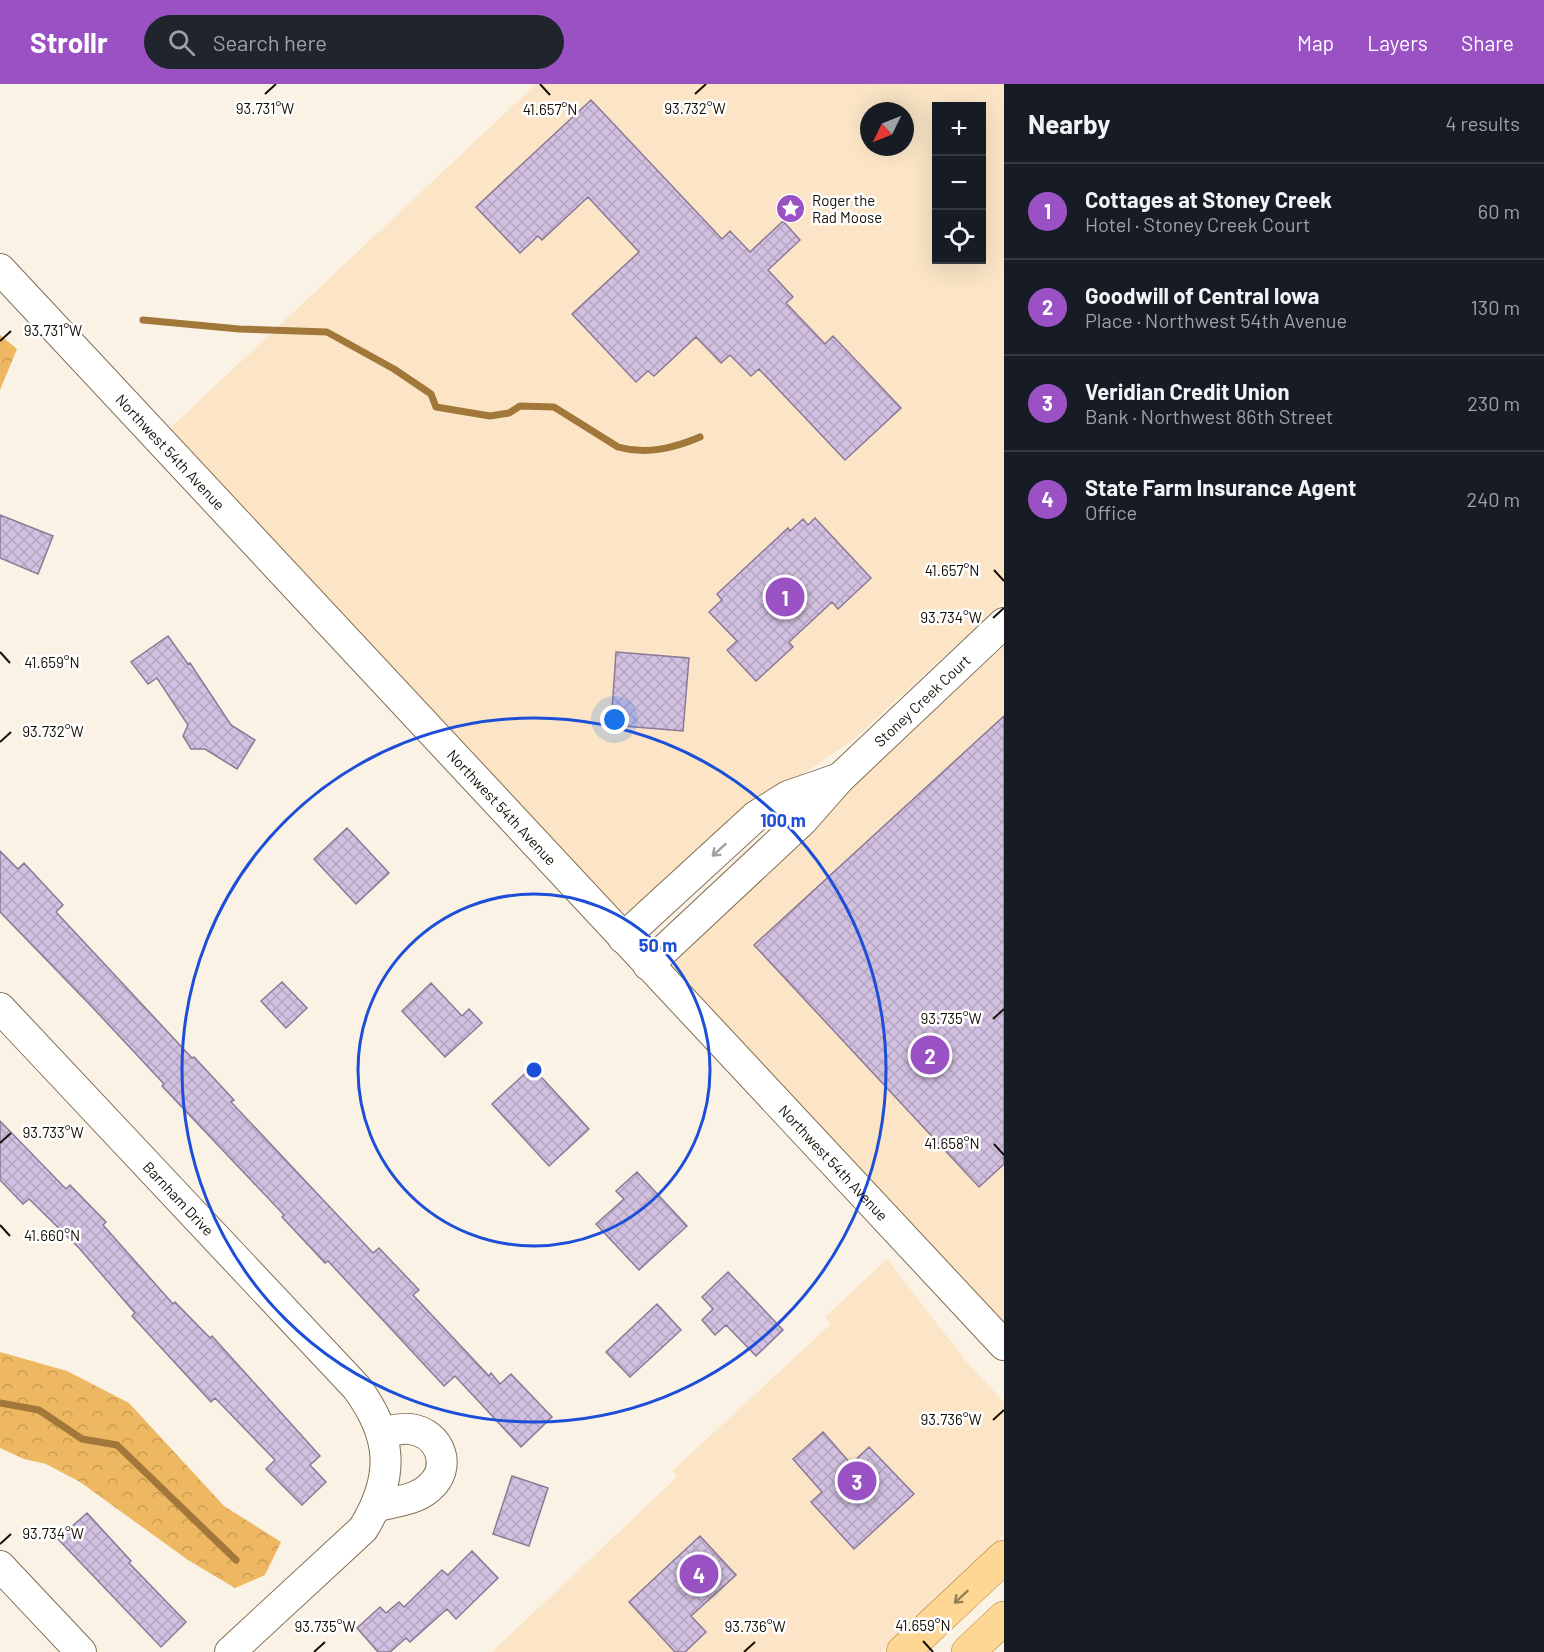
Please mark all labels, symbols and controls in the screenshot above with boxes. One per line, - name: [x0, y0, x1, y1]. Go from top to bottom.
- search box: [144, 15, 564, 69]
- text: Strollr: [30, 25, 108, 59]
- icon: search: [165, 26, 198, 59]
- text: Search here: [213, 29, 327, 55]
- text: Map: [1297, 30, 1334, 55]
- text: Layers: [1367, 30, 1428, 55]
- text: Share: [1461, 30, 1514, 55]
- text: 93.731°W: [236, 99, 294, 117]
- text: 93.732°W: [664, 99, 726, 117]
- text: 41.657°N: [523, 100, 577, 118]
- north arrow: [860, 102, 914, 156]
- map controls: [932, 102, 986, 264]
- button: +: [932, 102, 986, 156]
- text: Nearby: [1028, 108, 1110, 139]
- text: 4 results: [1445, 111, 1520, 135]
- button: −: [932, 156, 986, 210]
- text: Cottages at Stoney Creek: [1085, 186, 1332, 212]
- place label: Roger the Rad Moose: [812, 191, 882, 226]
- place icon: Roger the Rad Moose: [775, 193, 807, 225]
- text: 1: [1044, 199, 1051, 223]
- text: 60 m: [1478, 199, 1520, 223]
- button: locate: [932, 210, 986, 264]
- text: Hotel · Stoney Creek Court: [1085, 212, 1310, 236]
- text: Goodwill of Central Iowa: [1085, 282, 1319, 308]
- text: 2: [1042, 295, 1053, 319]
- text: 130 m: [1471, 295, 1520, 319]
- text: Place · Northwest 54th Avenue: [1085, 308, 1347, 332]
- text: 93.731°W: [24, 321, 82, 339]
- text: Veridian Credit Union: [1085, 378, 1290, 404]
- street label: Northwest 54th Avenue: [112, 390, 229, 513]
- text: 3: [1042, 391, 1053, 415]
- text: 230 m: [1467, 391, 1520, 415]
- text: Bank · Northwest 86th Street: [1085, 404, 1333, 428]
- text: State Farm Insurance Agent: [1085, 474, 1356, 500]
- text: 4: [1041, 487, 1054, 511]
- text: 240 m: [1466, 487, 1520, 511]
- text: Office: [1085, 500, 1137, 524]
- text: 41.657°N: [925, 561, 979, 579]
- pin: 1: [766, 574, 804, 620]
- text: 93.734°W: [920, 608, 982, 626]
- street label: Stoney Creek Court: [870, 651, 974, 750]
- text: 41.659°N: [24, 653, 80, 671]
- your location: [600, 705, 629, 734]
- text: 93.732°W: [22, 722, 84, 740]
- street label: Northwest 54th Avenue: [444, 745, 560, 869]
- text: 100 m: [760, 809, 806, 831]
- one-way arrow: [712, 843, 727, 857]
- text: 50 m: [639, 934, 677, 956]
- text: 93.735°W: [920, 1009, 982, 1027]
- pin: 2: [910, 1032, 950, 1078]
- centre of rings: [524, 1060, 544, 1080]
- street label: Northwest 54th Avenue: [775, 1101, 892, 1224]
- text: 93.733°W: [22, 1123, 84, 1141]
- text: 41.658°N: [924, 1134, 980, 1152]
- street label: Barnham Drive: [140, 1157, 218, 1239]
- text: 41.660°N: [24, 1226, 80, 1244]
- text: 93.736°W: [920, 1410, 982, 1428]
- pin: 3: [838, 1458, 876, 1504]
- text: 93.734°W: [22, 1524, 84, 1542]
- pin: 4: [680, 1552, 718, 1596]
- one-way arrow: [954, 1590, 969, 1604]
- text: 41.659°N: [895, 1616, 951, 1634]
- text: 93.735°W: [294, 1617, 356, 1635]
- text: 93.736°W: [724, 1617, 786, 1635]

